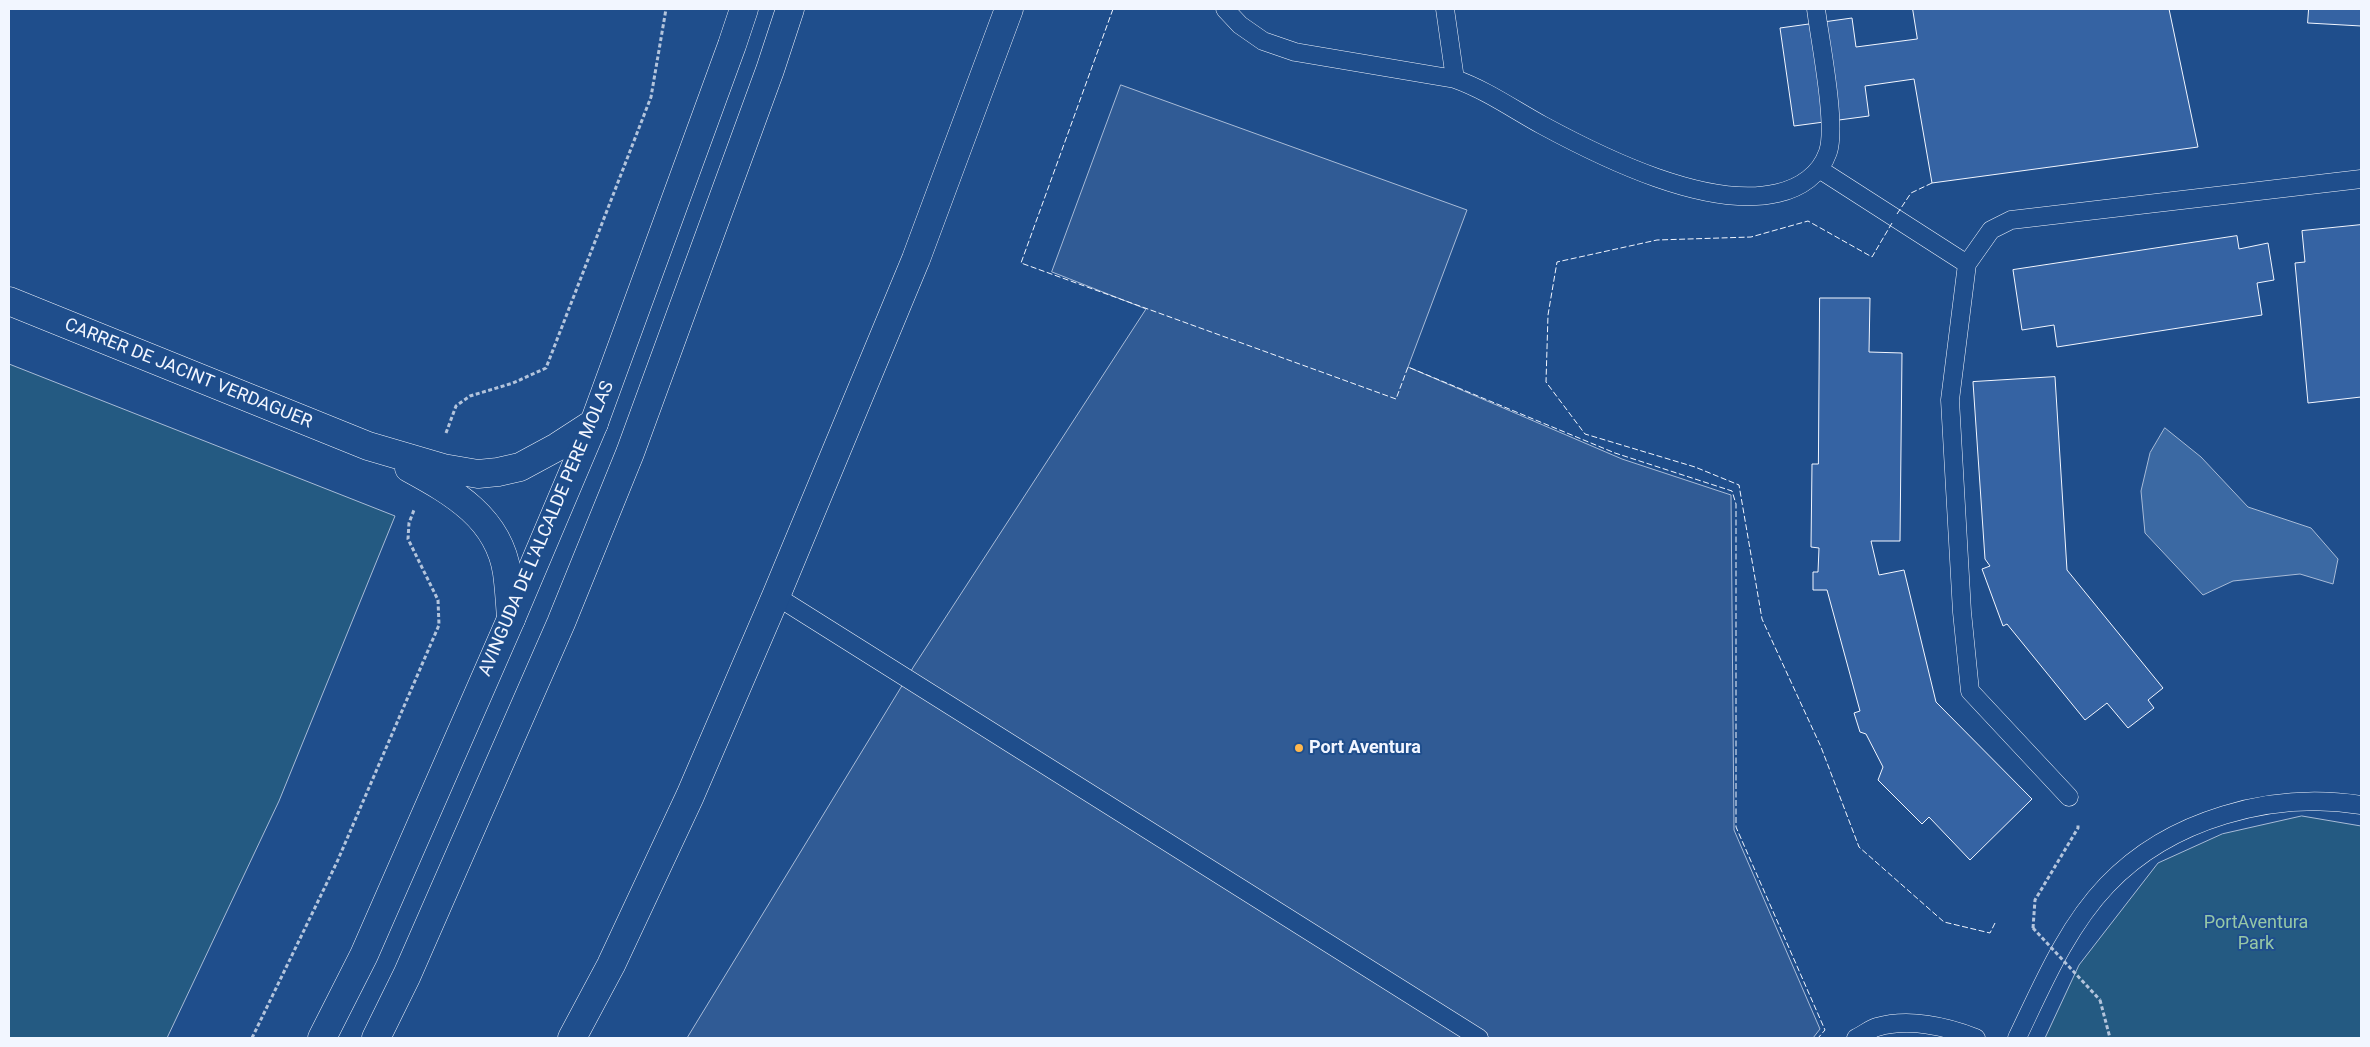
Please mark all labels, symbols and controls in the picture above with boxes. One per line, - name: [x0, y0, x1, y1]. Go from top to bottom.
- street label: CARRER DE JACINT VERDAGUER: [61, 314, 315, 434]
- street label: AVINGUDA DE L'ALCALDE PERE MOLAS: [475, 378, 619, 680]
- place label: Port Aventura: [1309, 737, 1421, 759]
- marker: Port Aventura: [1293, 742, 1305, 754]
- park label: PortAventura Park: [2204, 912, 2308, 954]

